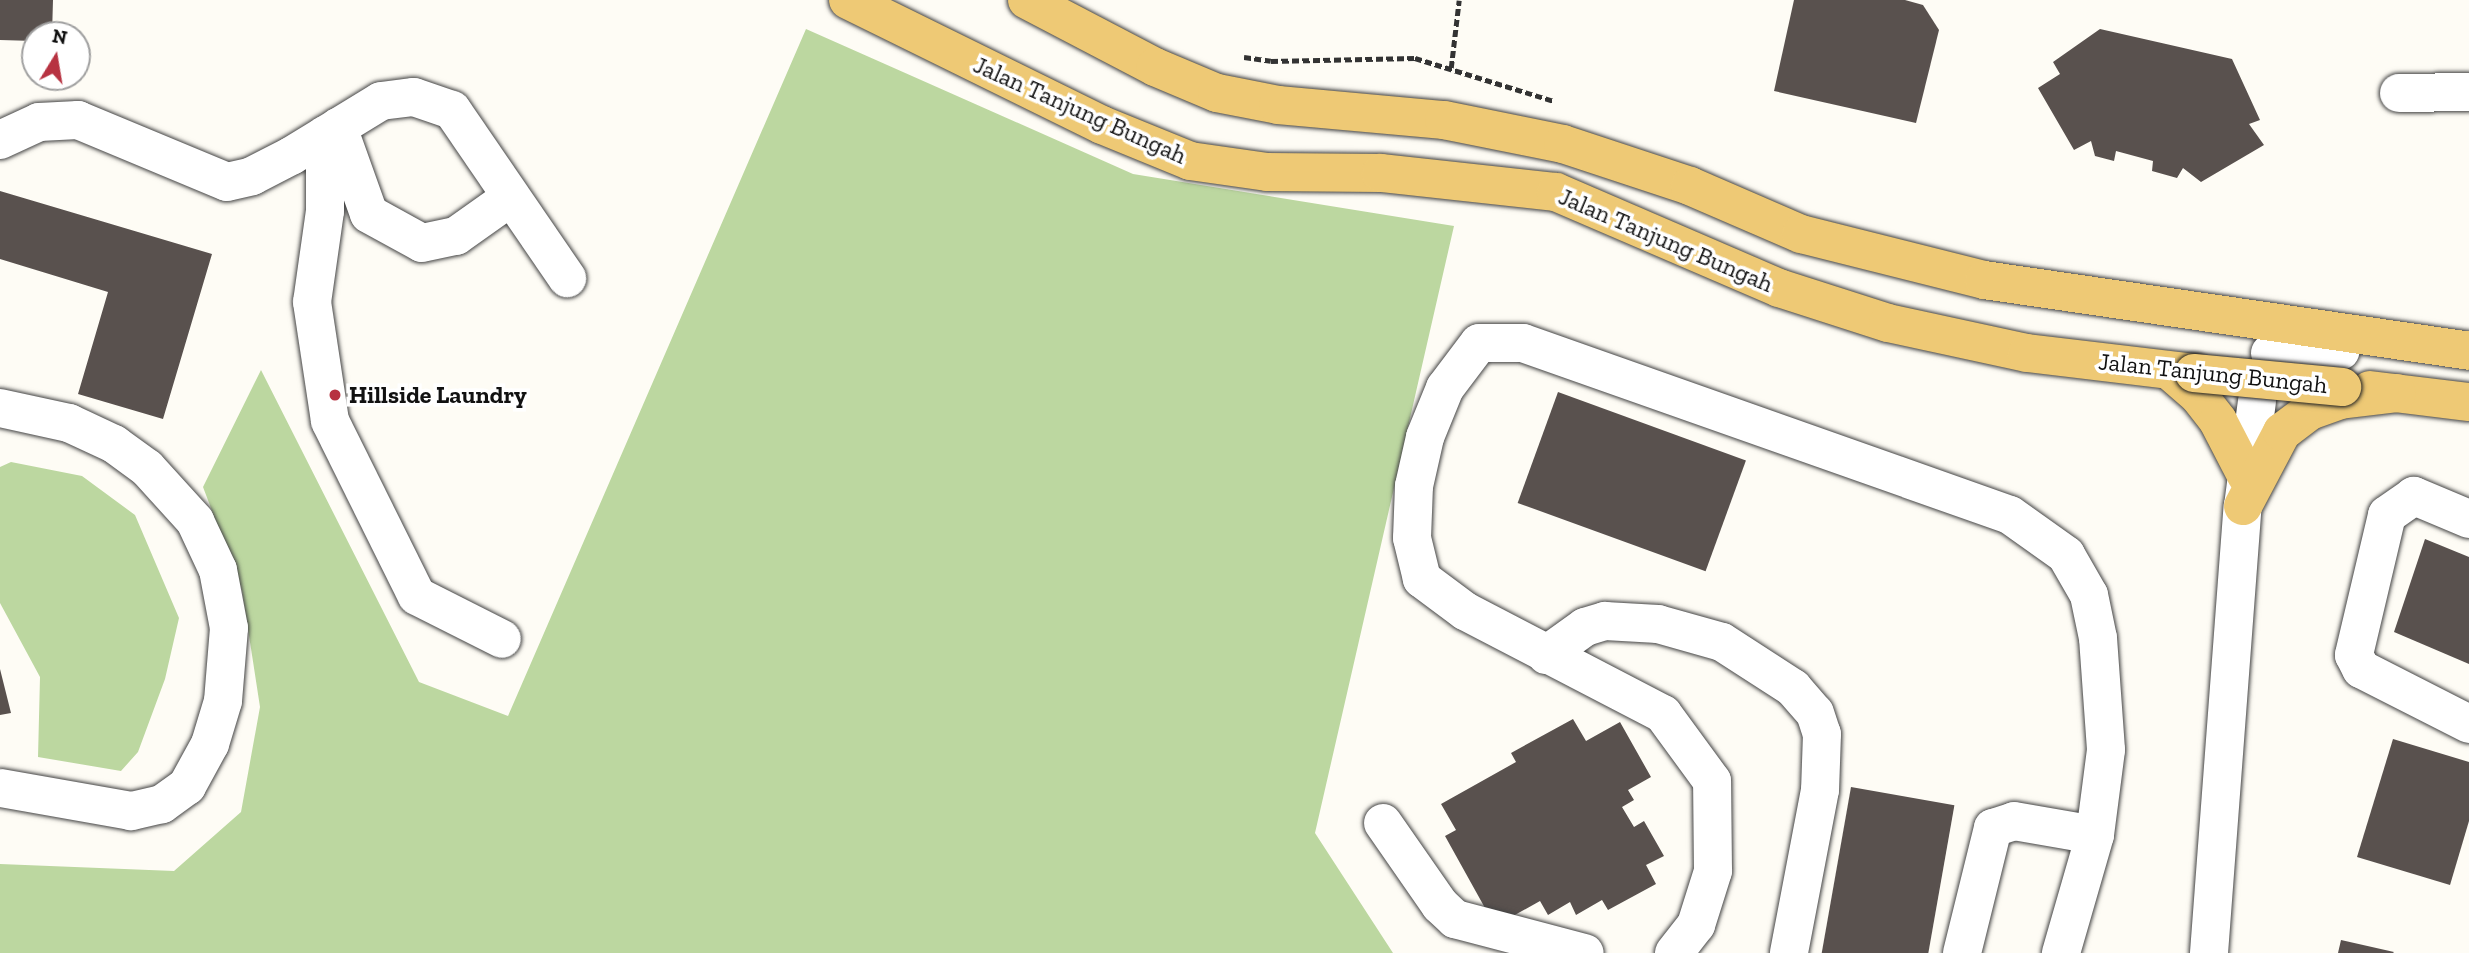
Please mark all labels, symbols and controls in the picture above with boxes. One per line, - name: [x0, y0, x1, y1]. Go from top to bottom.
- north arrow: [21, 21, 91, 91]
- text: N: [50, 24, 69, 50]
- street label: Jalan Tanjung Bungah: [969, 50, 1191, 170]
- street label: Jalan Tanjung Bungah: [1554, 182, 1778, 298]
- street label: Jalan Tanjung Bungah: [2097, 347, 2329, 399]
- place label: Hillside Laundry: [349, 381, 527, 409]
- marker: Hillside Laundry: [327, 387, 343, 403]

